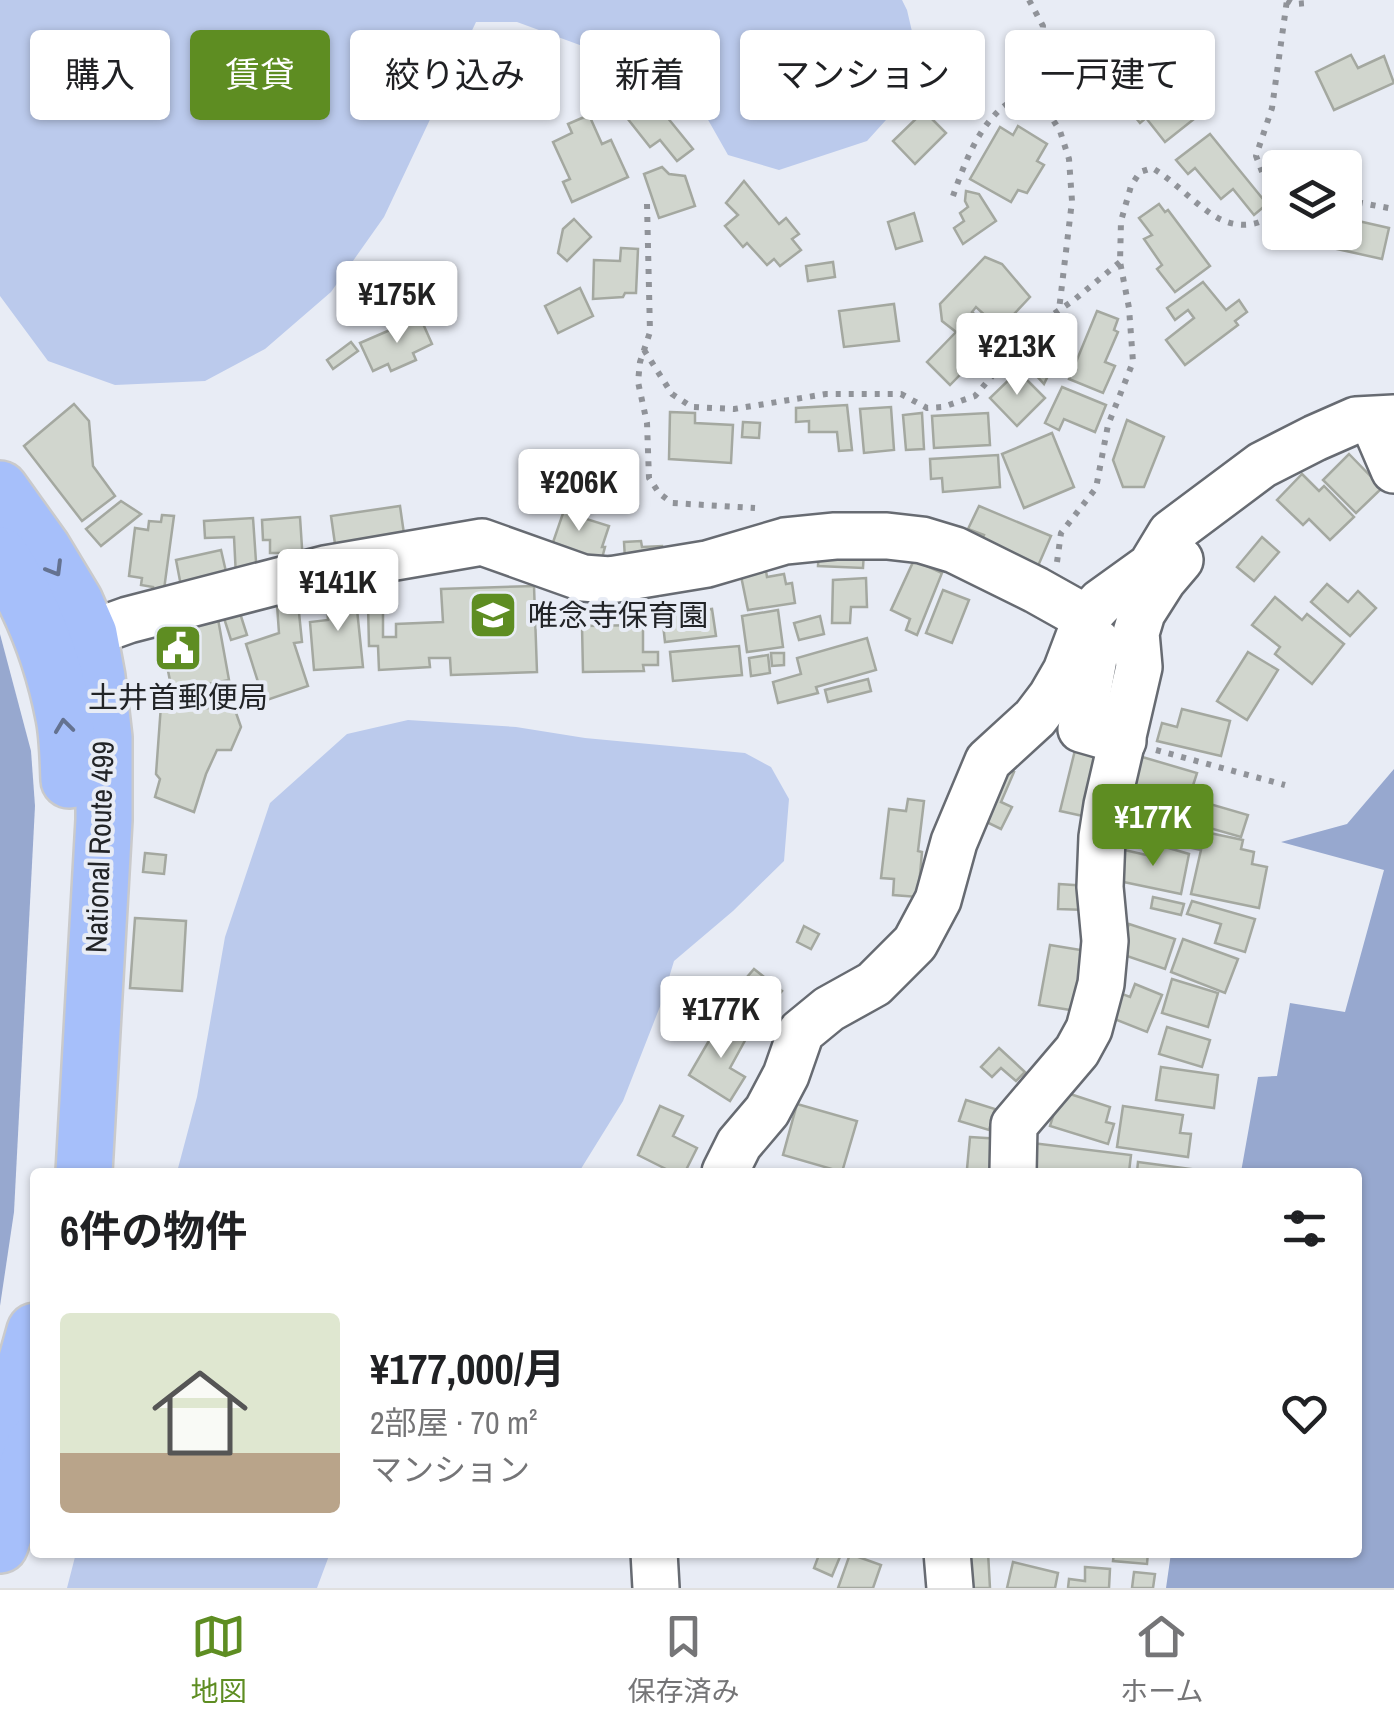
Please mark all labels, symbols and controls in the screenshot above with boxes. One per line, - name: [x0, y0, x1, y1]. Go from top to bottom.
- chip: 購入: [30, 30, 170, 120]
- chip: 賃貸: [190, 30, 330, 120]
- chip: 絞り込み: [350, 30, 560, 120]
- chip: 新着: [580, 30, 720, 120]
- chip: マンション: [740, 30, 985, 120]
- chip: 一戸建て: [1005, 30, 1215, 120]
- map controls: [1262, 150, 1362, 250]
- button: layers: [1262, 150, 1362, 250]
- pin: ¥175K: [327, 261, 467, 346]
- text: ¥175K: [358, 272, 436, 315]
- pin: ¥213K: [947, 313, 1087, 398]
- text: ¥213K: [978, 324, 1056, 367]
- pin: ¥206K: [509, 449, 649, 534]
- text: ¥206K: [540, 460, 618, 503]
- pin: ¥141K: [268, 549, 408, 634]
- one-way arrow: [43, 558, 62, 576]
- text: ¥141K: [299, 560, 377, 603]
- school or university icon: 唯念寺保育園: [467, 589, 519, 641]
- place label: 唯念寺保育園: [528, 595, 708, 635]
- public building icon: 土井首郵便局: [152, 622, 204, 674]
- place label: 土井首郵便局: [88, 677, 268, 717]
- one-way arrow: [55, 718, 76, 734]
- street label: National Route 499: [75, 740, 123, 954]
- pin: ¥177K: [1083, 784, 1223, 869]
- text: ¥177K: [1114, 795, 1192, 838]
- pin: ¥177K: [651, 976, 791, 1061]
- text: ¥177K: [682, 987, 760, 1030]
- icon: filters: [1277, 1201, 1332, 1256]
- text: 6件の物件: [60, 1203, 247, 1259]
- text: ¥177,000/月: [370, 1341, 565, 1397]
- icon: home: [140, 1353, 260, 1473]
- icon: heart: [1277, 1386, 1332, 1441]
- text: 2部屋 · 70 m²: [370, 1401, 538, 1444]
- text: マンション: [370, 1448, 530, 1491]
- tab: 地図: [190, 1609, 246, 1710]
- tab: 保存済み: [627, 1609, 739, 1710]
- tab: ホーム: [1120, 1609, 1204, 1710]

